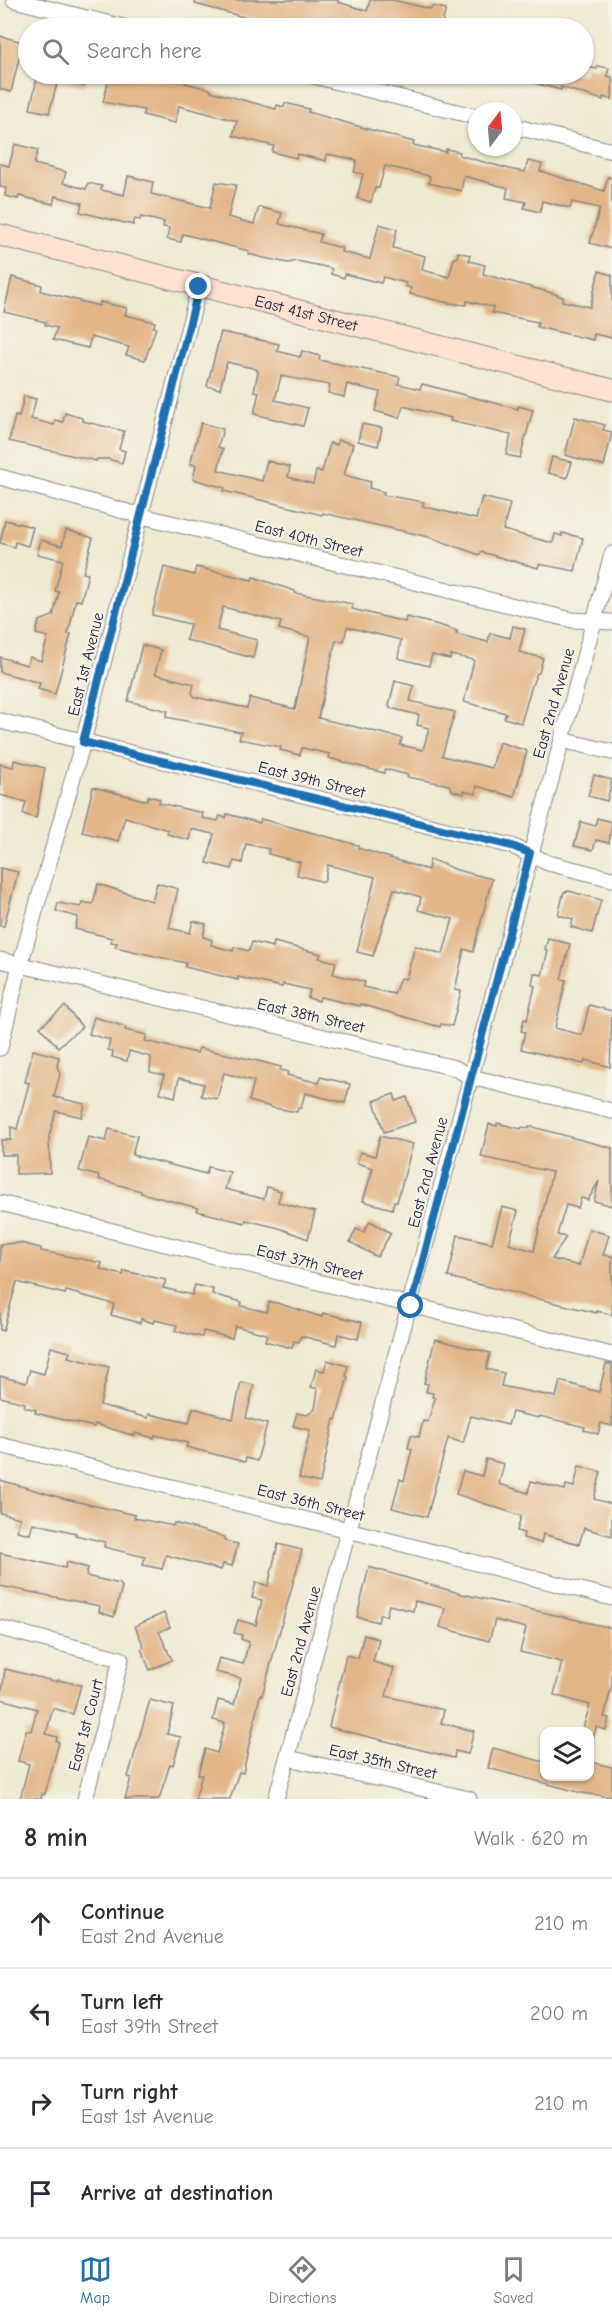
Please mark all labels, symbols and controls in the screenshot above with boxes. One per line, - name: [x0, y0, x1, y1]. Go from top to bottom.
- search box: [18, 18, 594, 84]
- icon: search: [39, 35, 72, 68]
- text: Search here: [87, 38, 202, 64]
- north arrow: [468, 102, 522, 156]
- route end: [185, 273, 211, 299]
- street label: East 41st Street: [253, 292, 360, 335]
- street label: East 40th Street: [253, 517, 365, 561]
- street label: East 1st Avenue: [64, 611, 108, 718]
- street label: East 2nd Avenue: [530, 646, 578, 761]
- street label: East 39th Street: [256, 758, 368, 802]
- street label: East 38th Street: [255, 995, 366, 1037]
- street label: East 2nd Avenue: [404, 1115, 451, 1230]
- street label: East 37th Street: [255, 1241, 365, 1285]
- route start: [397, 1292, 423, 1318]
- street label: East 36th Street: [255, 1481, 367, 1525]
- street label: East 2nd Avenue: [277, 1584, 324, 1699]
- street label: East 1st Court: [65, 1677, 107, 1773]
- map controls: [540, 1727, 594, 1781]
- button: layers: [540, 1727, 594, 1781]
- street label: East 35th Street: [327, 1741, 439, 1783]
- text: 8 min: [24, 1823, 88, 1853]
- text: Walk · 620 m: [474, 1827, 588, 1850]
- text: Continue: [81, 1899, 164, 1925]
- icon: ahead: [24, 1907, 57, 1940]
- text: 210 m: [534, 1912, 588, 1935]
- text: East 2nd Avenue: [81, 1925, 224, 1948]
- text: Turn left: [81, 1989, 163, 2015]
- icon: left: [24, 1997, 57, 2030]
- text: 200 m: [530, 2002, 588, 2025]
- text: East 39th Street: [81, 2015, 218, 2038]
- text: Turn right: [81, 2079, 178, 2105]
- icon: right: [24, 2087, 57, 2120]
- text: 210 m: [534, 2092, 588, 2115]
- text: East 1st Avenue: [81, 2105, 214, 2128]
- icon: arrive: [24, 2177, 57, 2210]
- text: Arrive at destination: [81, 2180, 273, 2206]
- tab: Map: [79, 2253, 112, 2307]
- tab: Directions: [269, 2253, 336, 2307]
- tab: Saved: [493, 2253, 533, 2307]

